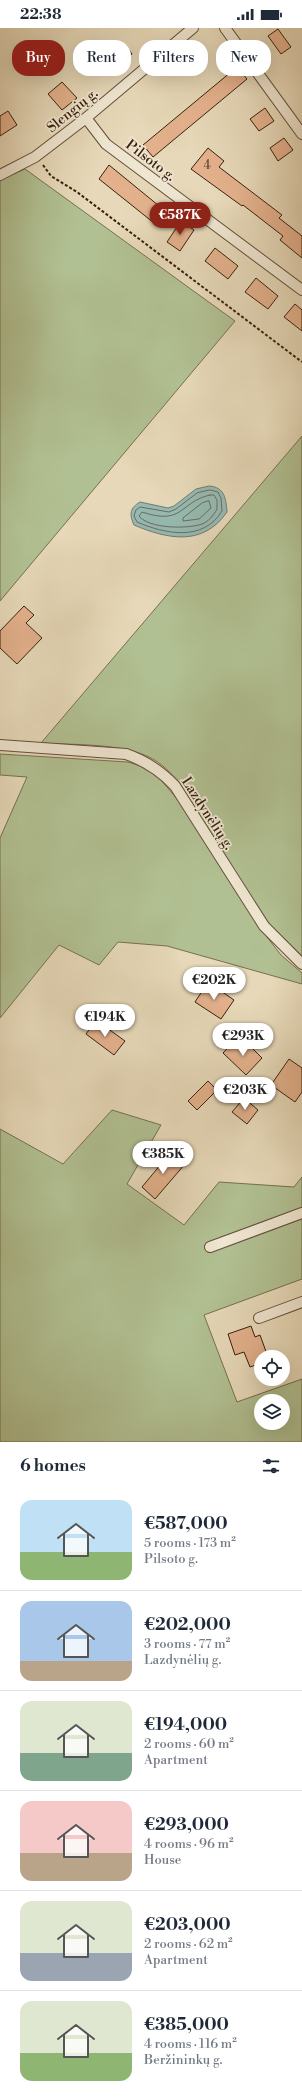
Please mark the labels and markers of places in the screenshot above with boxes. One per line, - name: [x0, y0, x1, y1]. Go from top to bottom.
- pin: €587K: [152, 202, 208, 236]
- pin: €202K: [186, 967, 242, 1001]
- pin: €194K: [77, 1004, 133, 1038]
- pin: €293K: [215, 1023, 271, 1057]
- pin: €203K: [217, 1077, 273, 1111]
- pin: €385K: [135, 1141, 191, 1175]

